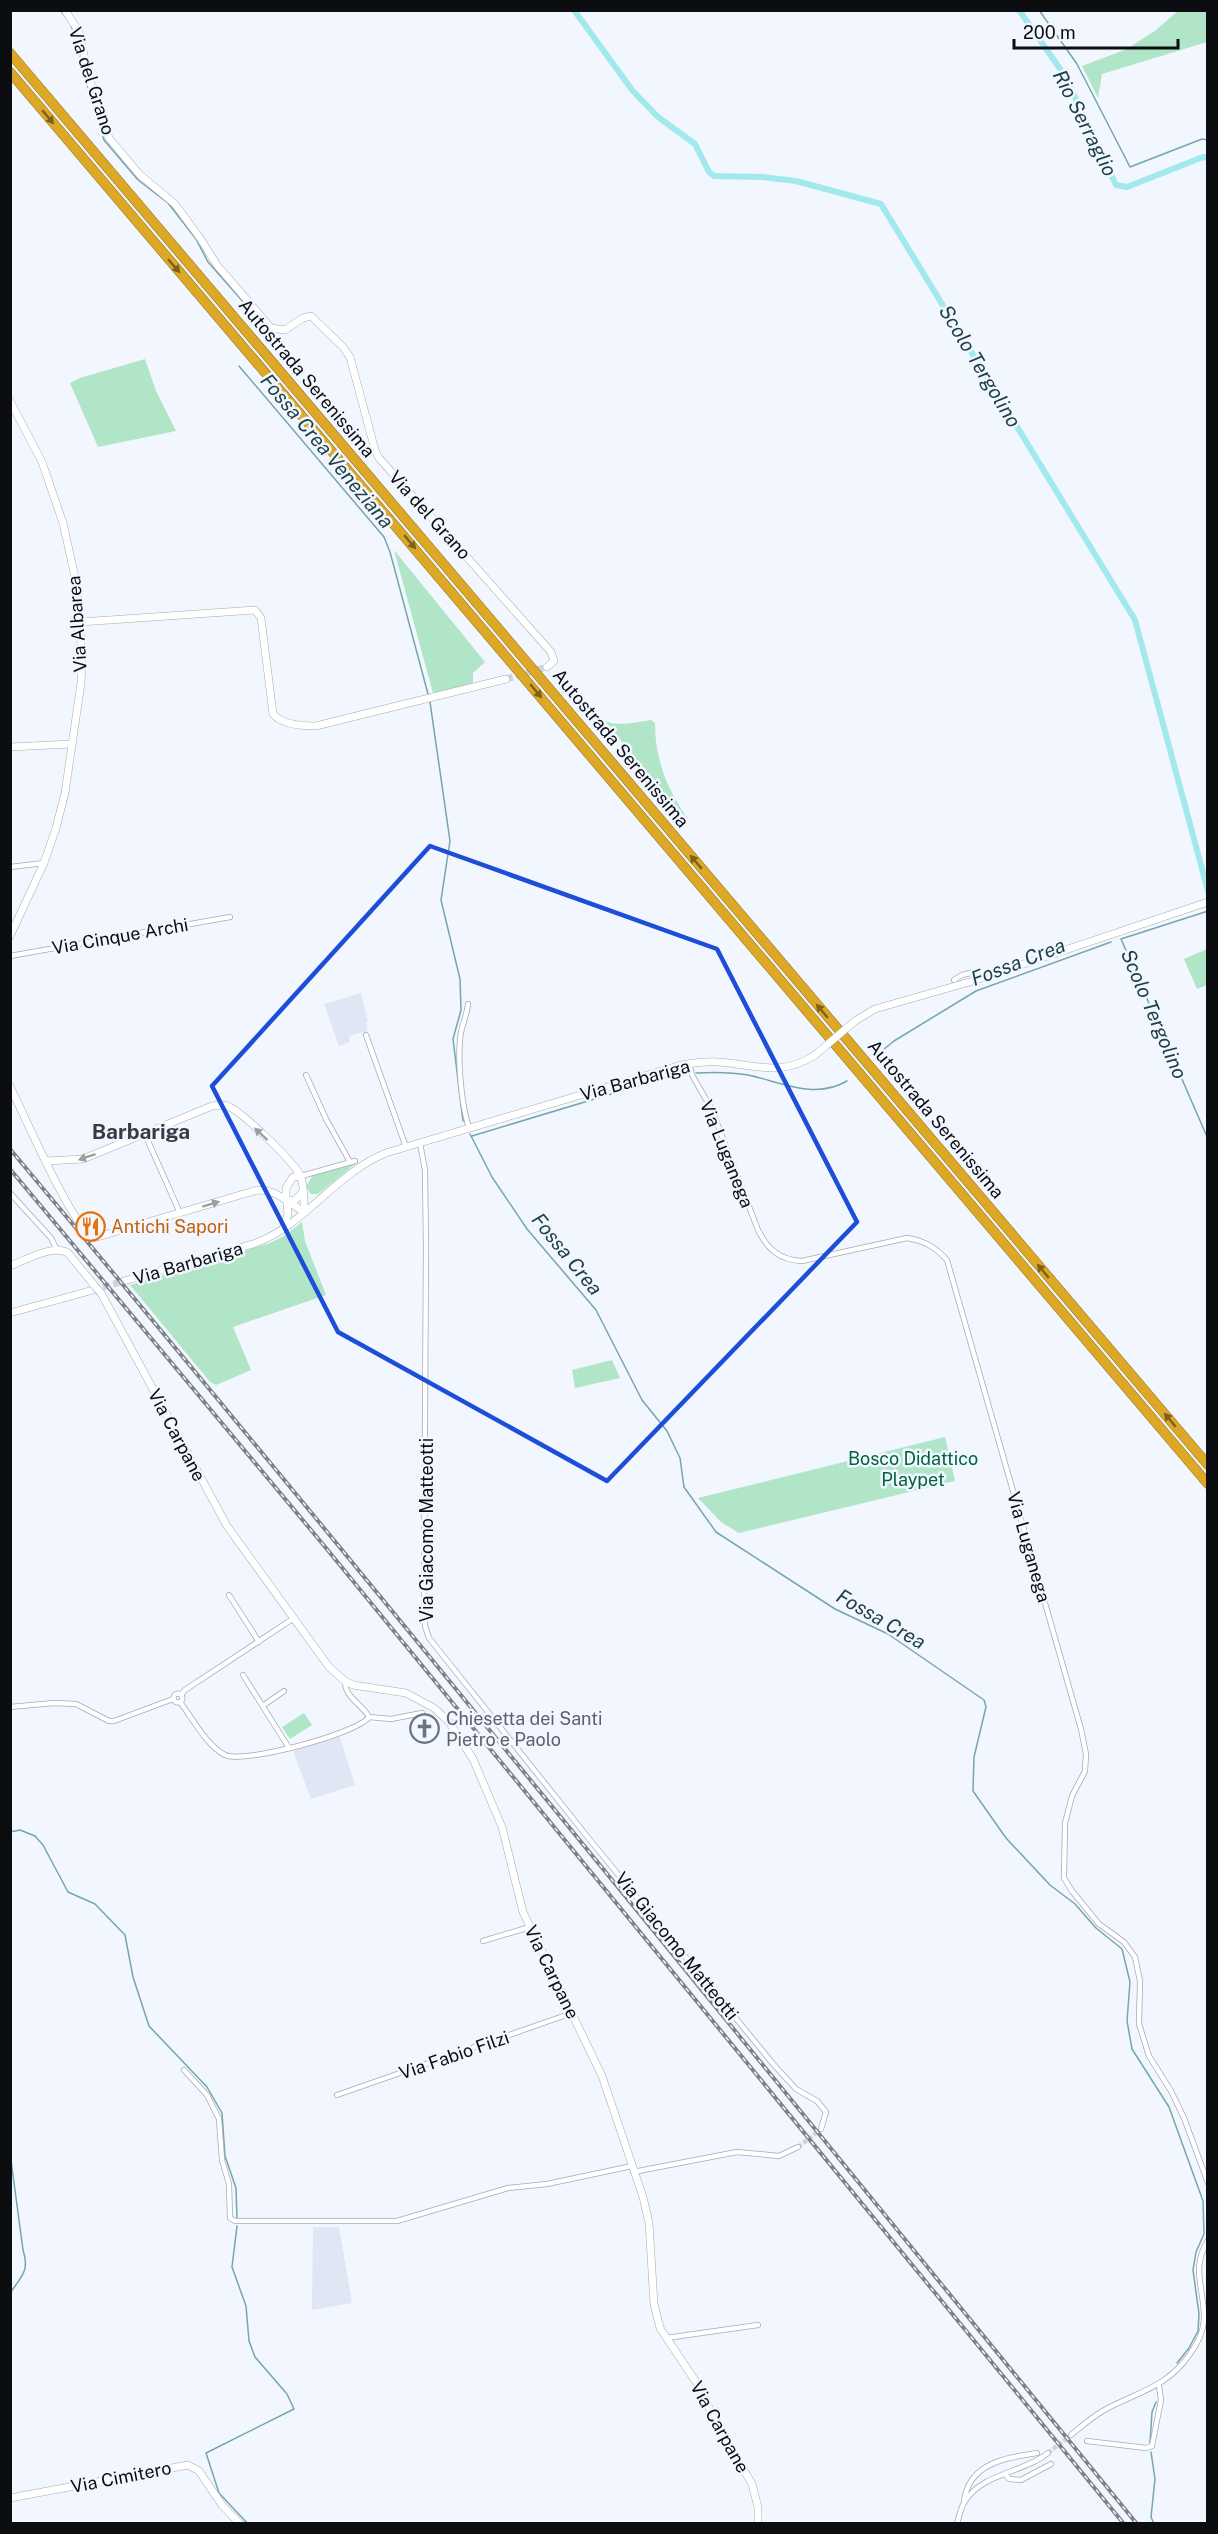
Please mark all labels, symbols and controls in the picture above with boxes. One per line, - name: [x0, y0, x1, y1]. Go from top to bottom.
- scale bar: [1014, 12, 1178, 50]
- text: 200 m: [1023, 22, 1076, 43]
- street label: Via del Grano: [65, 25, 119, 137]
- water label: Rio Serraglio: [1048, 66, 1122, 180]
- one-way arrow: [42, 109, 55, 125]
- one-way arrow: [168, 258, 181, 274]
- street label: Autostrada Serenissima: [235, 295, 379, 461]
- water label: Scolo Tergolino: [934, 300, 1026, 432]
- water label: Fossa Crea Veneziana: [255, 369, 399, 533]
- street label: Via del Grano: [385, 466, 475, 564]
- one-way arrow: [403, 534, 416, 550]
- street label: Via Albarea: [63, 575, 91, 673]
- street label: Autostrada Serenissima: [549, 665, 693, 831]
- one-way arrow: [529, 683, 542, 699]
- one-way arrow: [690, 855, 703, 870]
- street label: Via Cinque Archi: [50, 914, 190, 958]
- water label: Fossa Crea: [967, 933, 1069, 991]
- water label: Scolo Tergolino: [1116, 945, 1192, 1083]
- one-way arrow: [816, 1004, 829, 1019]
- street label: Autostrada Serenissima: [864, 1036, 1008, 1202]
- street label: Via Barbariga: [578, 1055, 692, 1105]
- street label: Via Luganega: [696, 1097, 758, 1211]
- district label: Barbariga: [92, 1119, 190, 1144]
- one-way arrow: [253, 1127, 268, 1141]
- one-way arrow: [78, 1153, 96, 1162]
- one-way arrow: [202, 1199, 220, 1208]
- water label: Fossa Crea: [527, 1208, 607, 1300]
- restaurant icon: Antichi Sapori: [74, 1210, 106, 1242]
- place label: Antichi Sapori: [111, 1216, 228, 1237]
- street label: Via Barbariga: [131, 1237, 245, 1289]
- one-way arrow: [1037, 1263, 1050, 1279]
- street label: Via Carpane: [144, 1385, 210, 1485]
- one-way arrow: [1163, 1412, 1176, 1428]
- street label: Via Giacomo Matteotti: [416, 1438, 437, 1622]
- park label: Bosco Didattico Playpet: [848, 1448, 978, 1490]
- street label: Via Luganega: [1003, 1489, 1055, 1605]
- water label: Fossa Crea: [832, 1584, 930, 1654]
- place label: Chiesetta dei Santi Pietro e Paolo: [446, 1708, 603, 1750]
- church icon: Chiesetta dei Santi Pietro e Paolo: [409, 1712, 441, 1744]
- street label: Via Giacomo Matteotti: [611, 1868, 743, 2024]
- street label: Via Carpane: [520, 1922, 584, 2022]
- street label: Via Fabio Filzi: [396, 2026, 512, 2084]
- street label: Via Carpane: [686, 2378, 754, 2476]
- street label: Via Cimitero: [69, 2457, 173, 2497]

